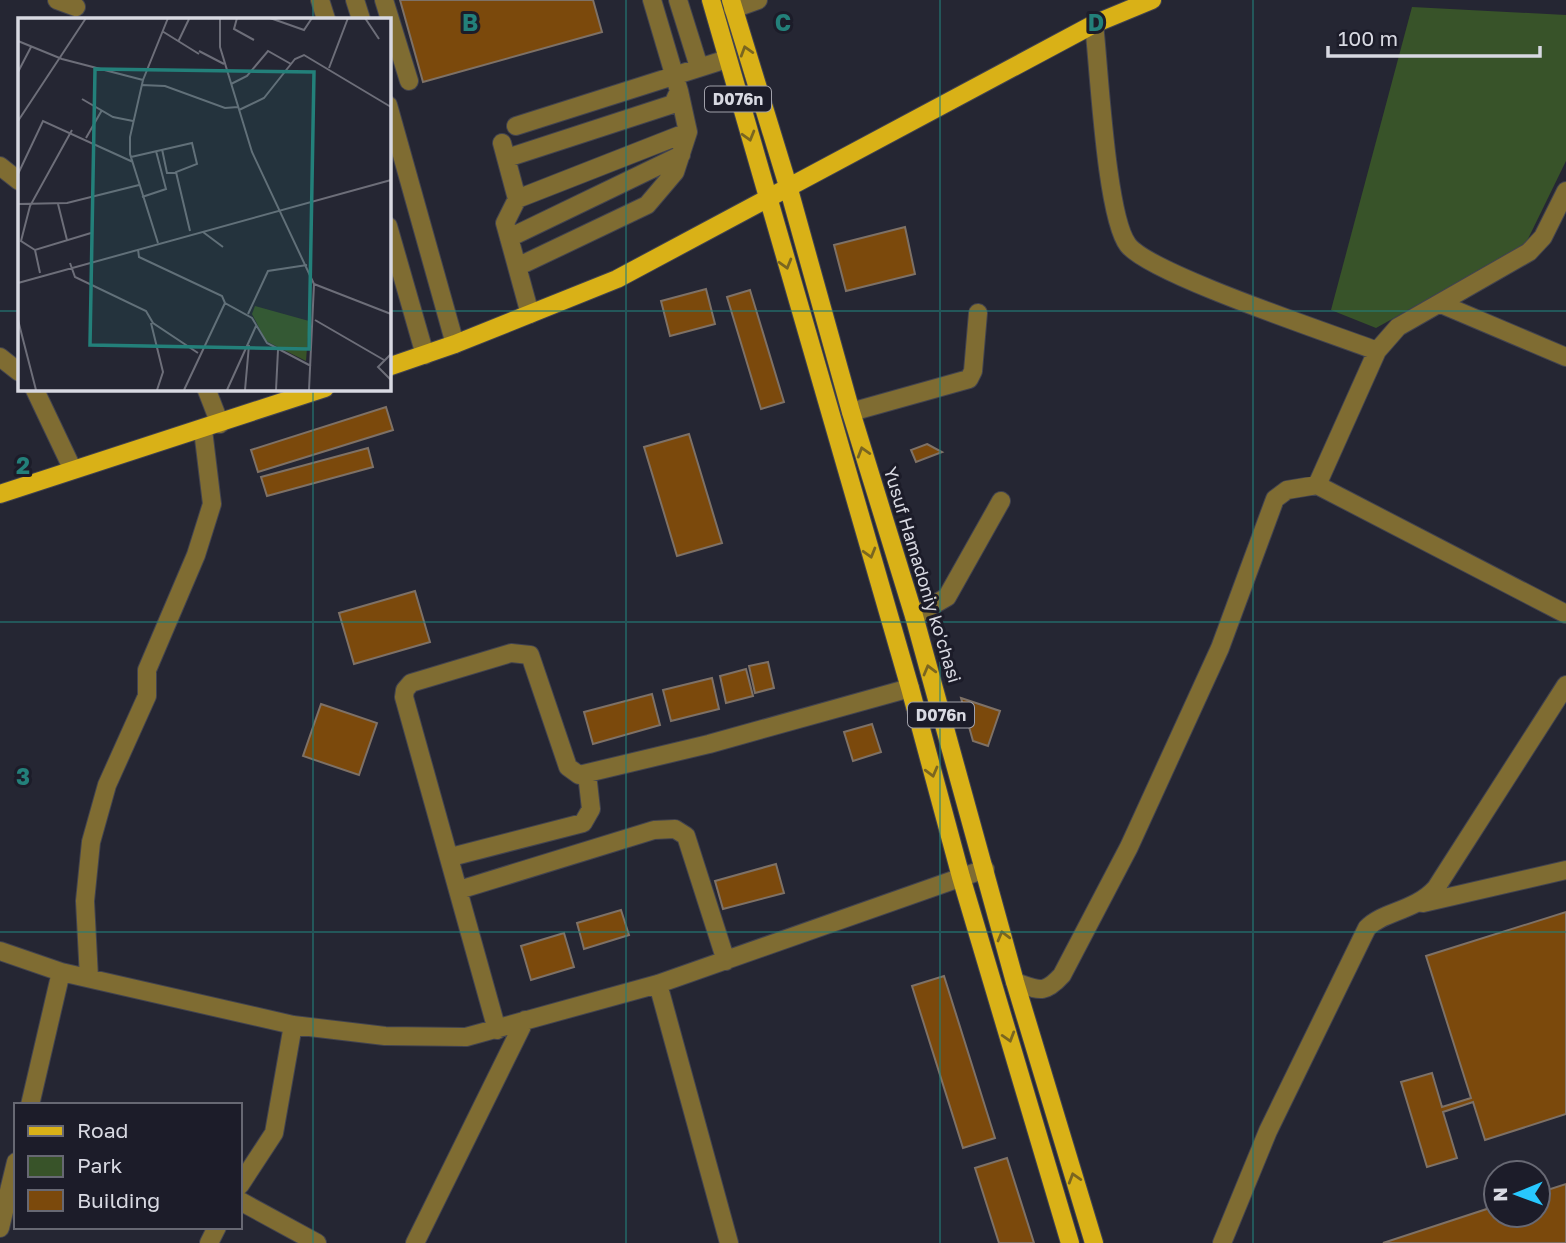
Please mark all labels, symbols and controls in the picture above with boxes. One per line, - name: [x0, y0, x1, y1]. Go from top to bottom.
- text: B: [462, 8, 478, 36]
- text: C: [775, 8, 791, 36]
- text: D: [1088, 8, 1104, 36]
- scale bar: [1328, 14, 1540, 58]
- inset map: [18, 18, 390, 390]
- text: 100 m: [1338, 25, 1398, 51]
- one-way arrow: [740, 45, 755, 57]
- road number: D076n: [705, 86, 771, 111]
- one-way arrow: [741, 130, 755, 142]
- one-way arrow: [777, 258, 792, 270]
- one-way arrow: [857, 446, 872, 458]
- text: 2: [16, 451, 30, 479]
- street label: Yusuf Hamadoniy ko'chasi: [880, 464, 966, 685]
- one-way arrow: [862, 546, 877, 558]
- one-way arrow: [923, 664, 937, 676]
- road number: D076n: [908, 702, 974, 728]
- text: 3: [16, 762, 30, 790]
- one-way arrow: [924, 765, 938, 777]
- one-way arrow: [997, 930, 1011, 942]
- one-way arrow: [1000, 1031, 1015, 1043]
- legend: [14, 1103, 242, 1229]
- text: Road: [77, 1117, 128, 1143]
- text: Park: [77, 1152, 123, 1178]
- north arrow: [1482, 1159, 1552, 1229]
- one-way arrow: [1067, 1172, 1082, 1184]
- text: Building: [77, 1187, 160, 1213]
- text: N: [1488, 1187, 1511, 1202]

